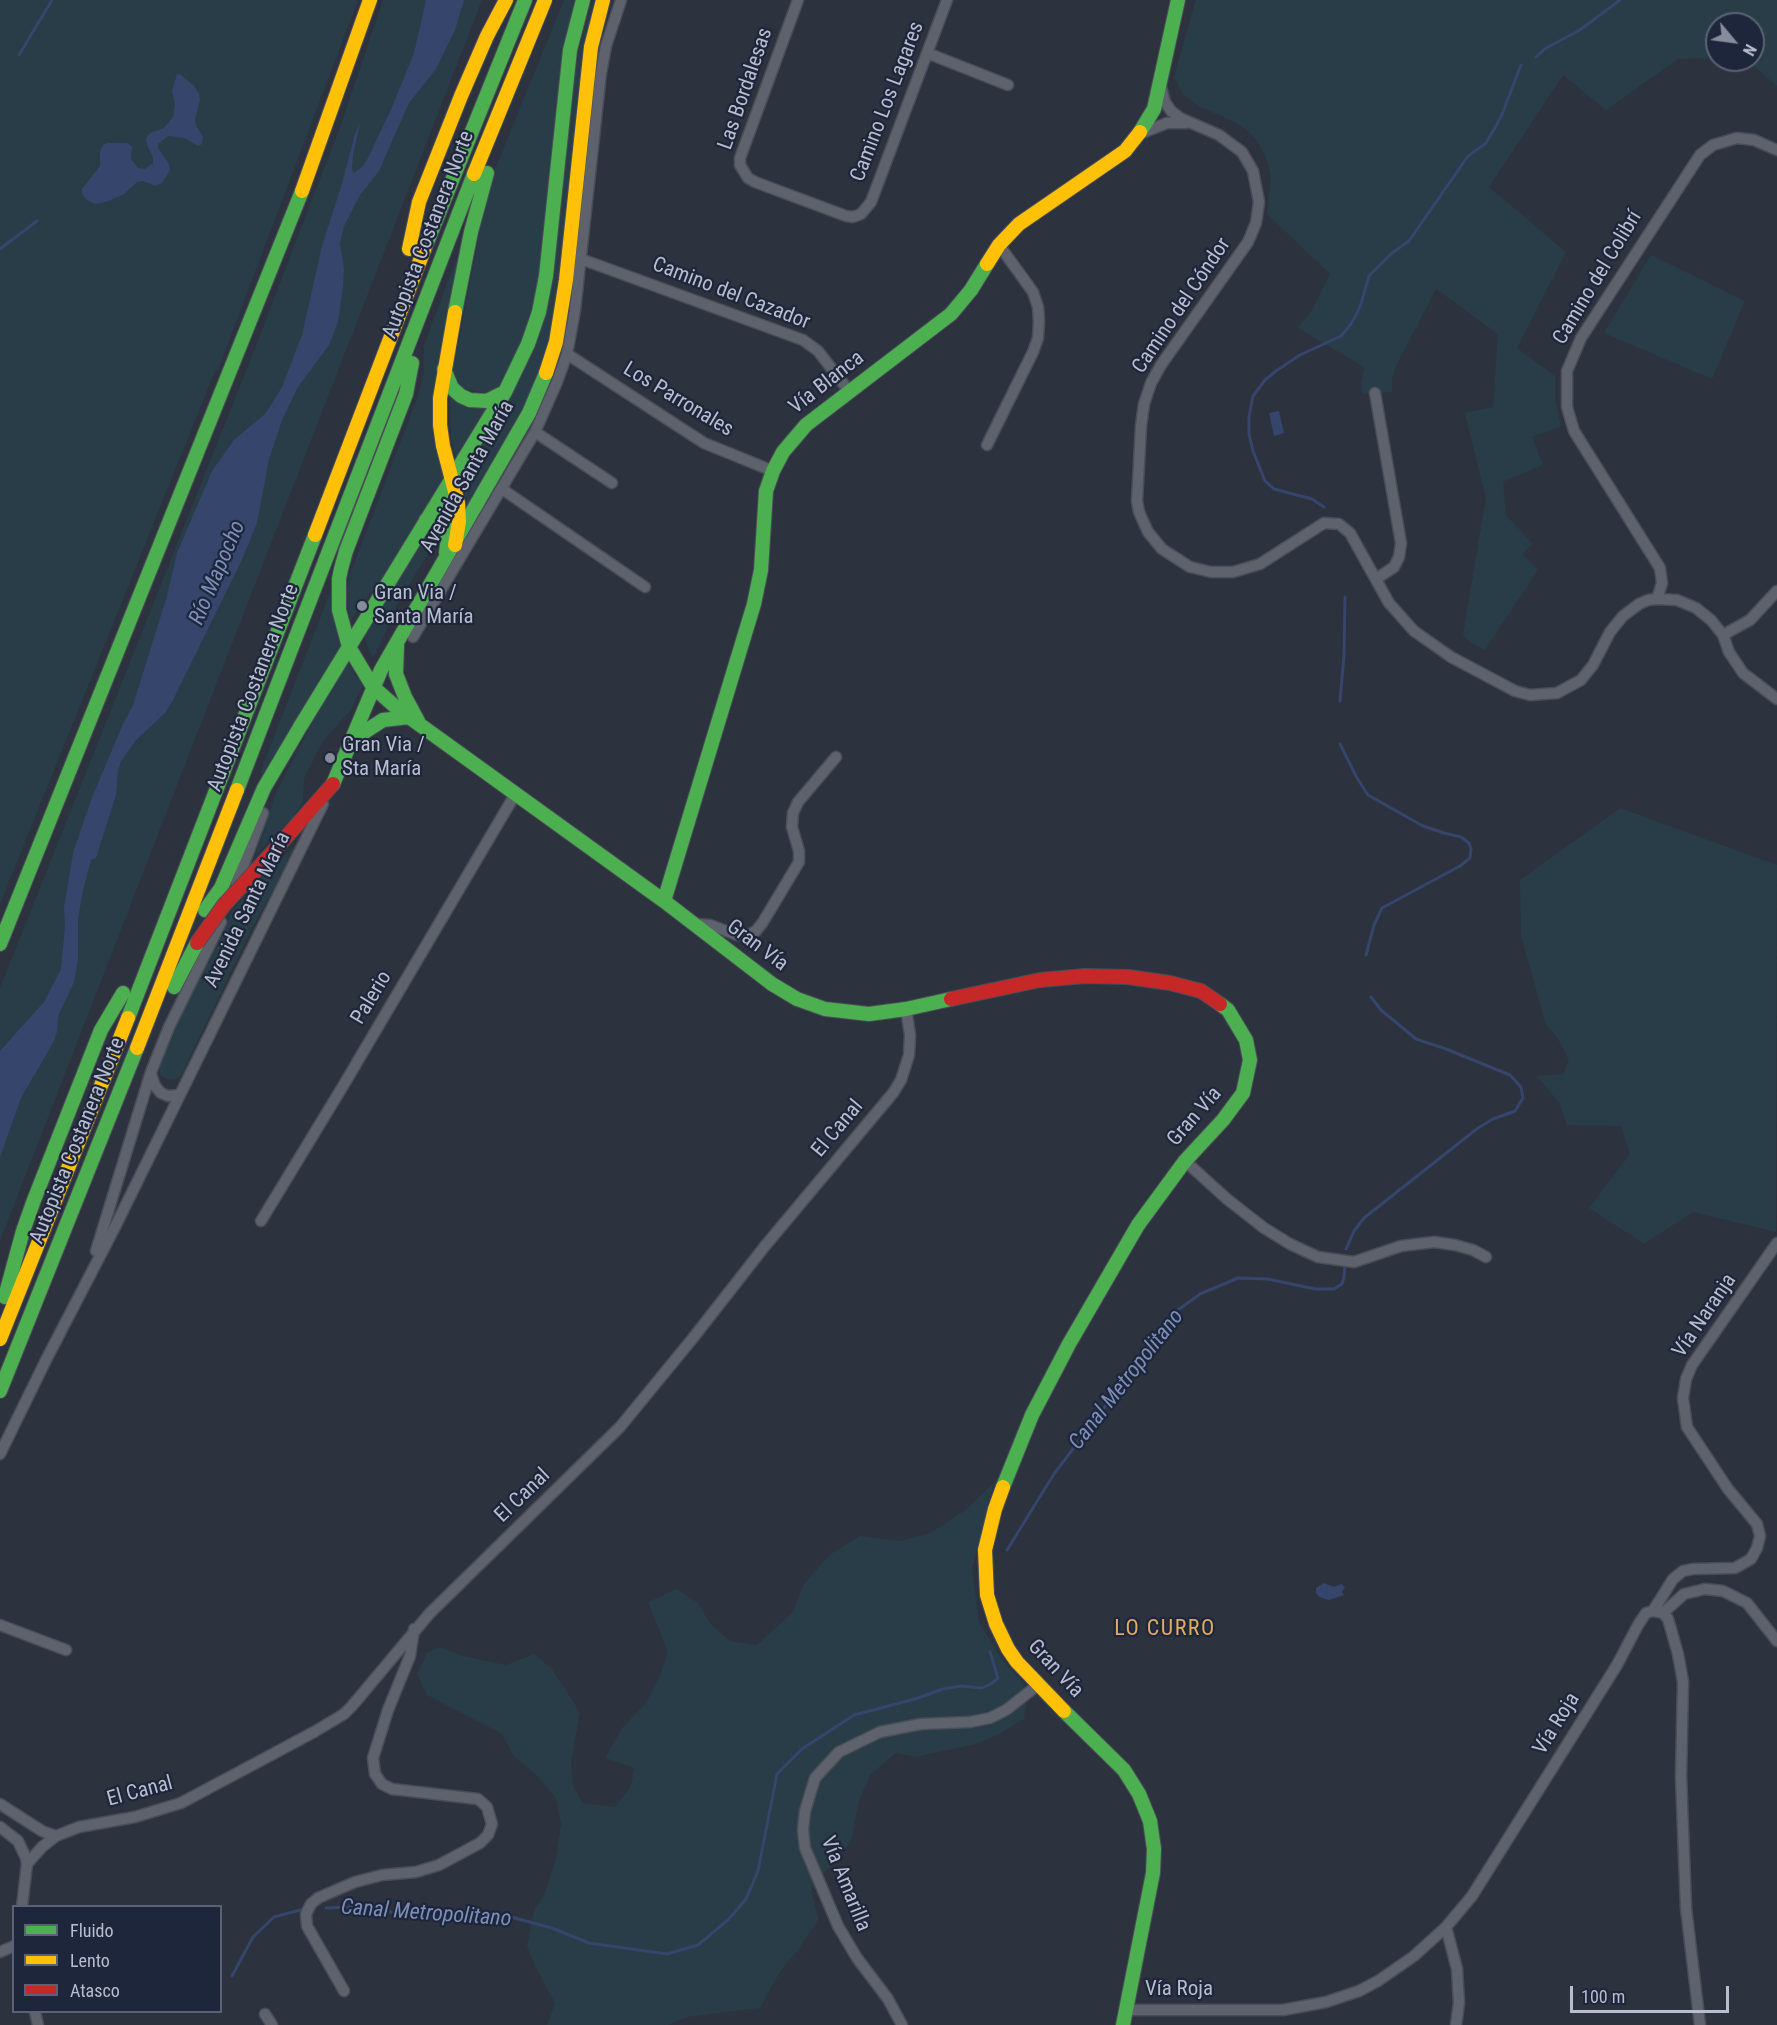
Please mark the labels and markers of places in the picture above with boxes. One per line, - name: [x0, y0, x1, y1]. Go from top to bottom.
- place label: Gran Via / Santa María: [374, 581, 474, 631]
- marker: Gran Via / Santa María: [355, 599, 369, 613]
- place label: Gran Via / Sta María: [342, 733, 425, 783]
- marker: Gran Via / Sta María: [323, 751, 337, 765]

